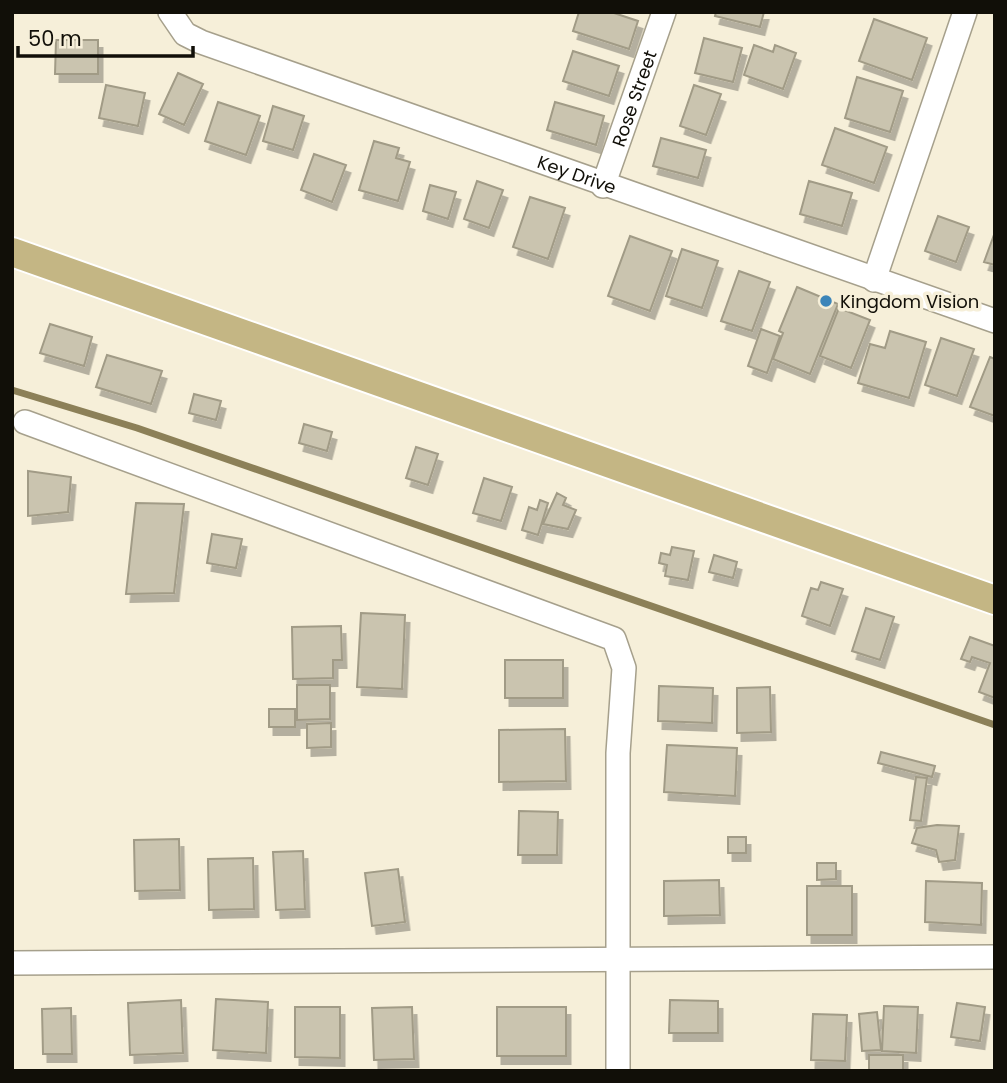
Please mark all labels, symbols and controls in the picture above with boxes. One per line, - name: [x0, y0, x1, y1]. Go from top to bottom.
- scale bar: [18, 14, 192, 58]
- text: 50 m: [28, 24, 82, 53]
- street label: Rose Street: [605, 47, 662, 150]
- street label: Key Drive: [534, 149, 620, 200]
- place label: Kingdom Vision: [840, 289, 979, 314]
- marker: Kingdom Vision: [818, 293, 834, 309]

